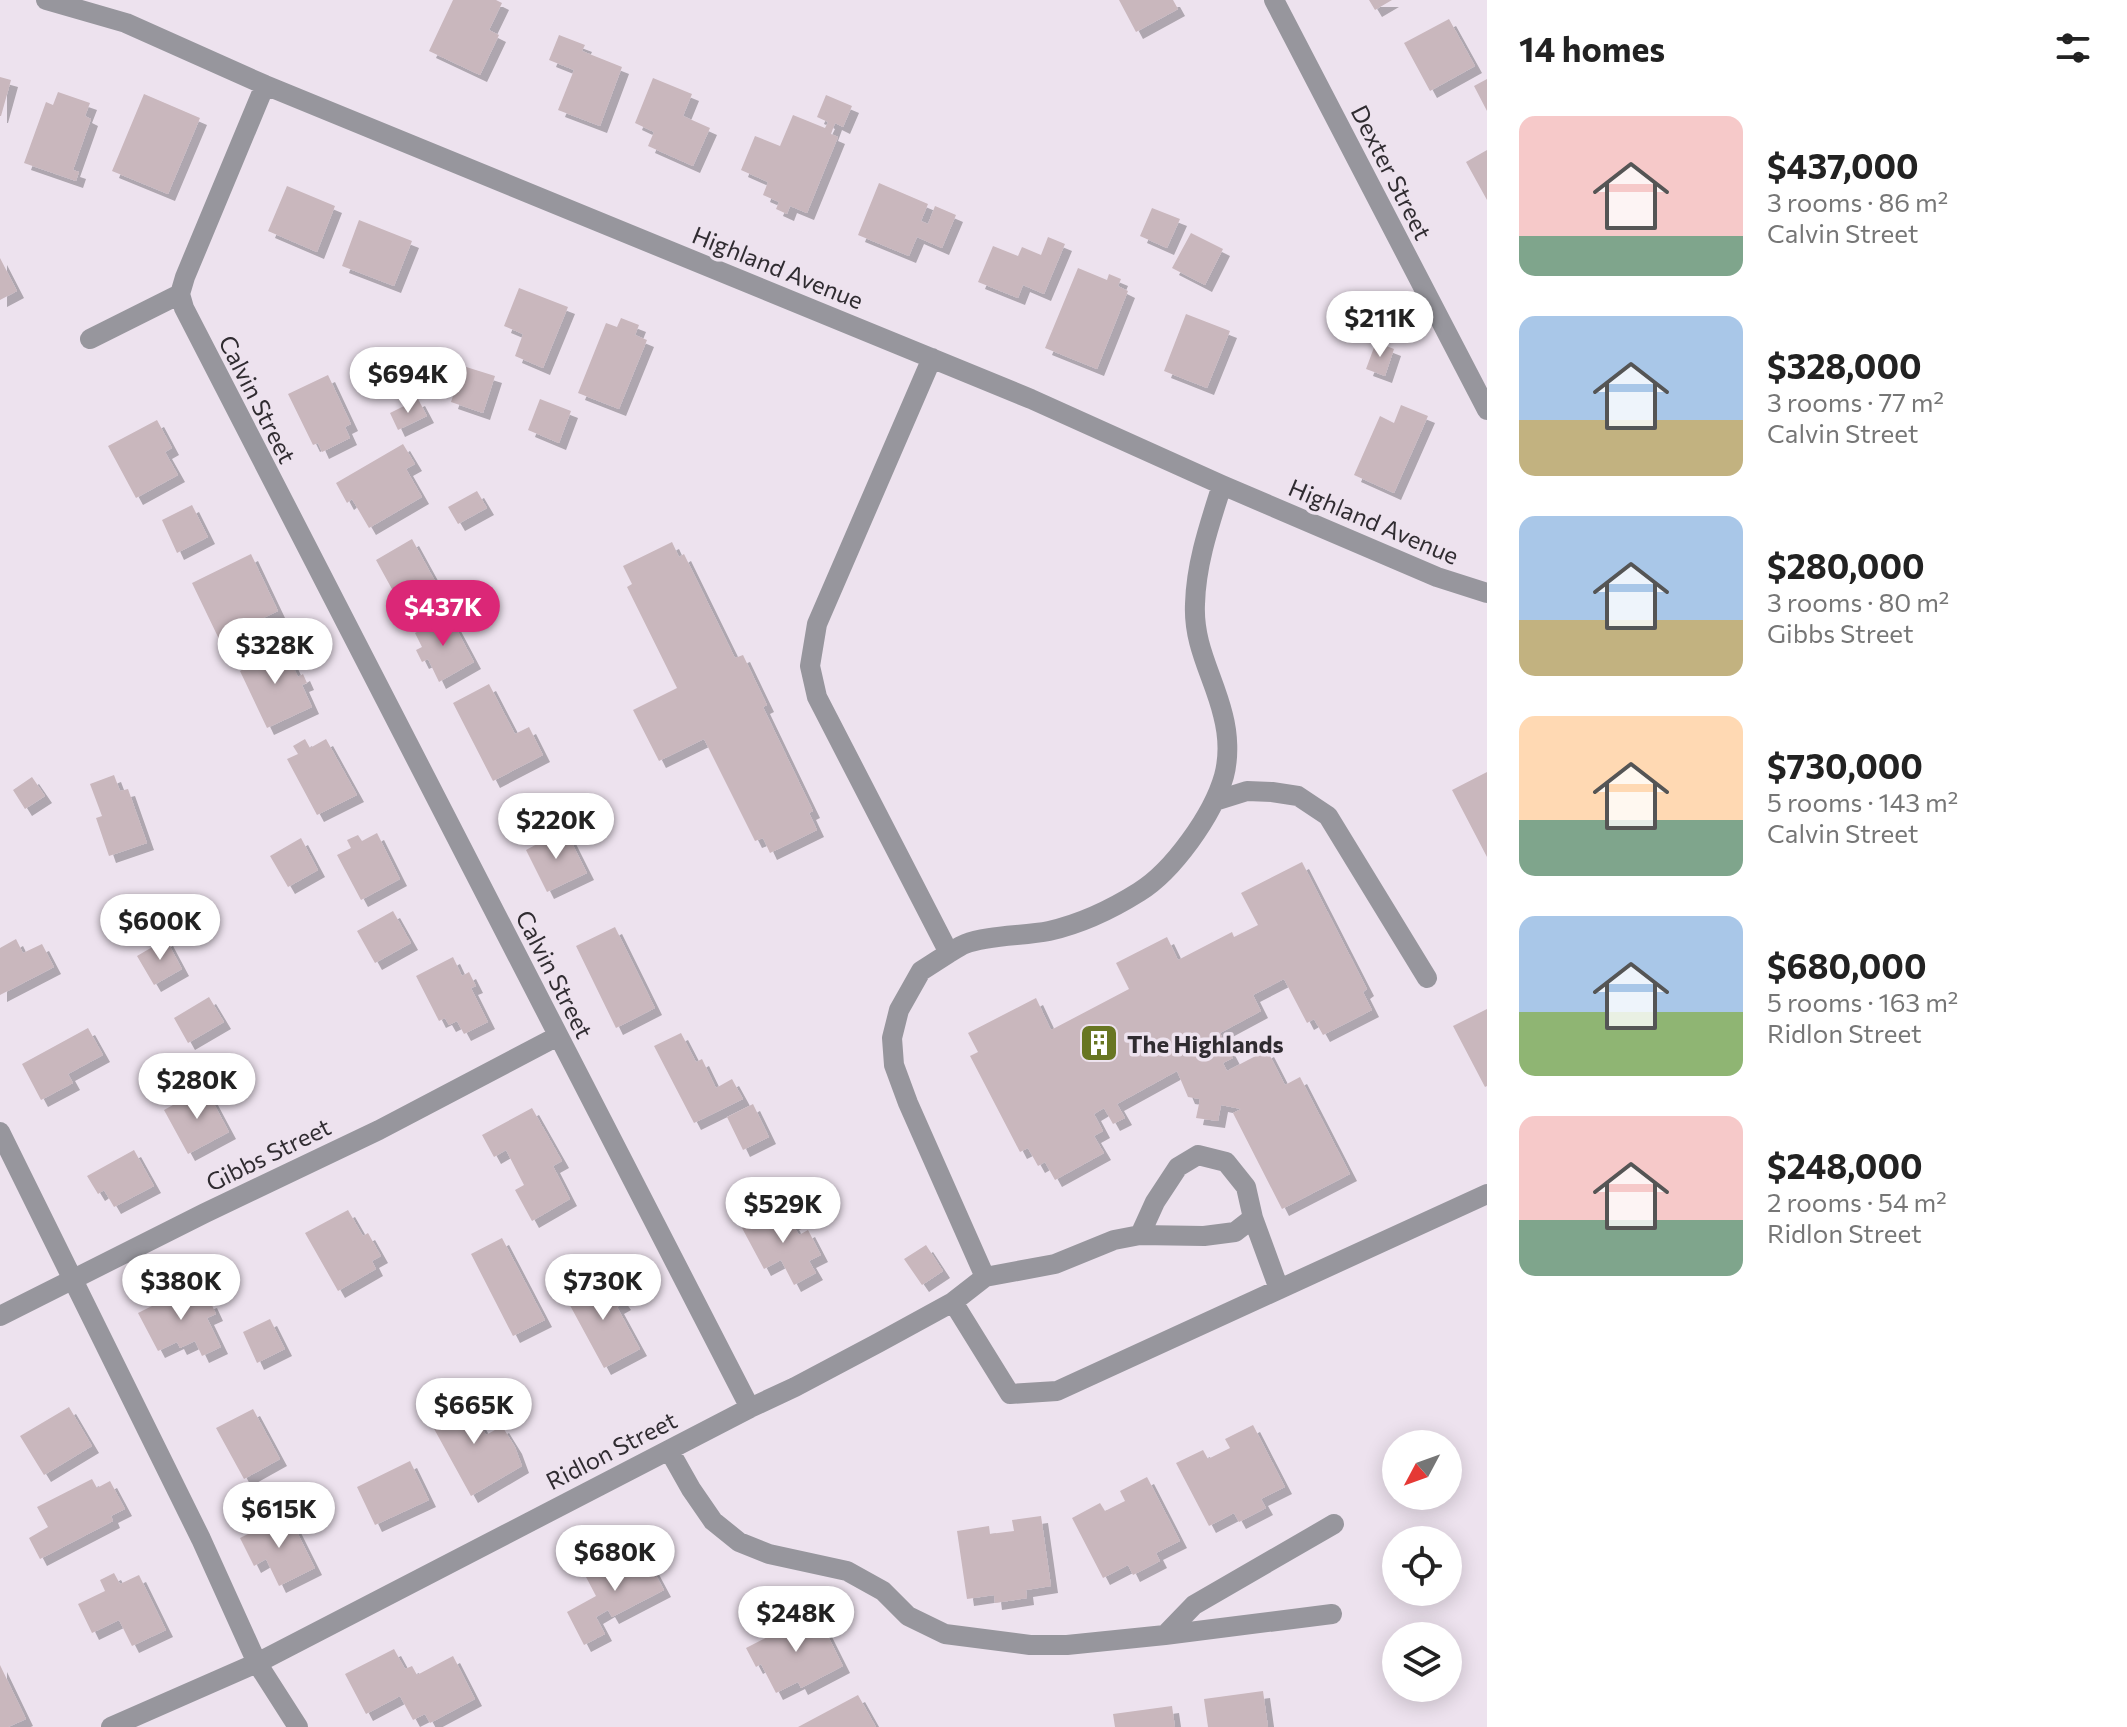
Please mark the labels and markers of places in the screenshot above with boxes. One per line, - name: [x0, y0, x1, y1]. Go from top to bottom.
- pin: $211K: [1324, 291, 1436, 359]
- pin: $694K: [352, 347, 464, 415]
- pin: $437K: [387, 580, 499, 648]
- pin: $328K: [219, 618, 331, 686]
- pin: $220K: [500, 793, 612, 861]
- pin: $600K: [104, 894, 216, 962]
- building icon: The Highlands: [1078, 1022, 1120, 1064]
- place label: The Highlands: [1127, 1029, 1284, 1058]
- pin: $280K: [141, 1053, 253, 1121]
- pin: $529K: [727, 1177, 839, 1245]
- pin: $380K: [125, 1254, 237, 1322]
- pin: $730K: [547, 1254, 659, 1322]
- pin: $665K: [418, 1378, 530, 1446]
- pin: $615K: [223, 1482, 335, 1550]
- pin: $680K: [559, 1525, 671, 1593]
- pin: $248K: [740, 1586, 852, 1654]

